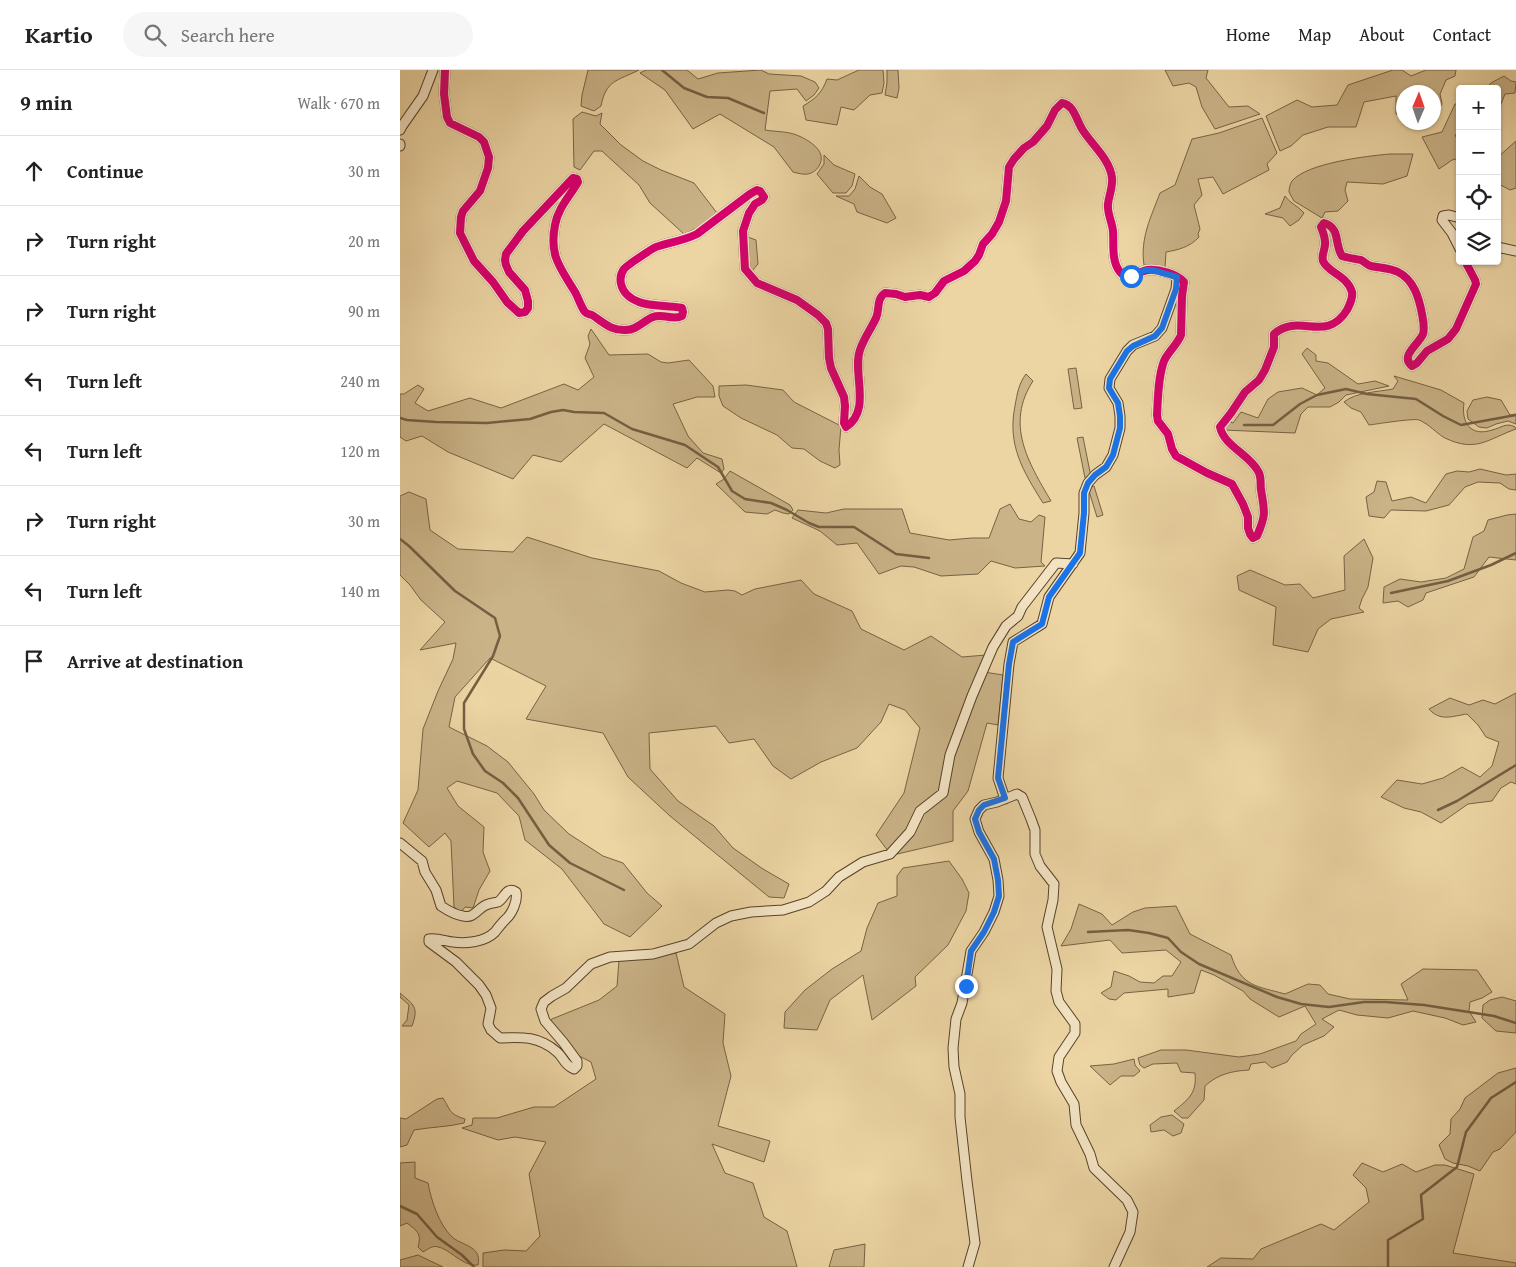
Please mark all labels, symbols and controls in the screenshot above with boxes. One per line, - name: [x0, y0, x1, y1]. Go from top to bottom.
- search box: [123, 12, 473, 57]
- text: Kartio: [25, 17, 93, 52]
- icon: search: [141, 21, 169, 49]
- text: Search here: [181, 21, 275, 49]
- text: Home: [1226, 21, 1270, 48]
- text: Map: [1298, 21, 1331, 48]
- text: About: [1359, 21, 1405, 48]
- text: Contact: [1433, 21, 1491, 48]
- north arrow: [1396, 85, 1441, 130]
- map controls: [1456, 85, 1501, 265]
- button: +: [1456, 85, 1501, 130]
- text: 9 min: [20, 87, 72, 118]
- text: Walk · 670 m: [297, 91, 380, 115]
- button: −: [1456, 130, 1501, 175]
- icon: ahead: [20, 157, 48, 185]
- text: Continue: [67, 157, 144, 185]
- text: 30 m: [348, 159, 380, 183]
- button: locate: [1456, 175, 1501, 220]
- button: layers: [1456, 220, 1501, 265]
- icon: right: [20, 227, 48, 255]
- text: Turn right: [67, 227, 156, 255]
- text: 20 m: [348, 229, 380, 253]
- route start: [1120, 265, 1143, 288]
- icon: right: [20, 297, 48, 325]
- text: Turn right: [67, 297, 156, 325]
- text: 90 m: [348, 299, 380, 323]
- icon: left: [20, 367, 48, 395]
- text: Turn left: [67, 367, 142, 395]
- text: 240 m: [340, 369, 380, 393]
- icon: left: [20, 437, 48, 465]
- text: Turn left: [67, 437, 142, 465]
- text: 120 m: [340, 439, 380, 463]
- icon: right: [20, 507, 48, 535]
- text: Turn right: [67, 507, 156, 535]
- text: 30 m: [348, 509, 380, 533]
- icon: left: [20, 577, 48, 605]
- text: Turn left: [67, 577, 142, 605]
- text: 140 m: [340, 579, 380, 603]
- icon: arrive: [20, 647, 48, 675]
- text: Arrive at destination: [67, 647, 243, 675]
- route end: [955, 975, 978, 998]

